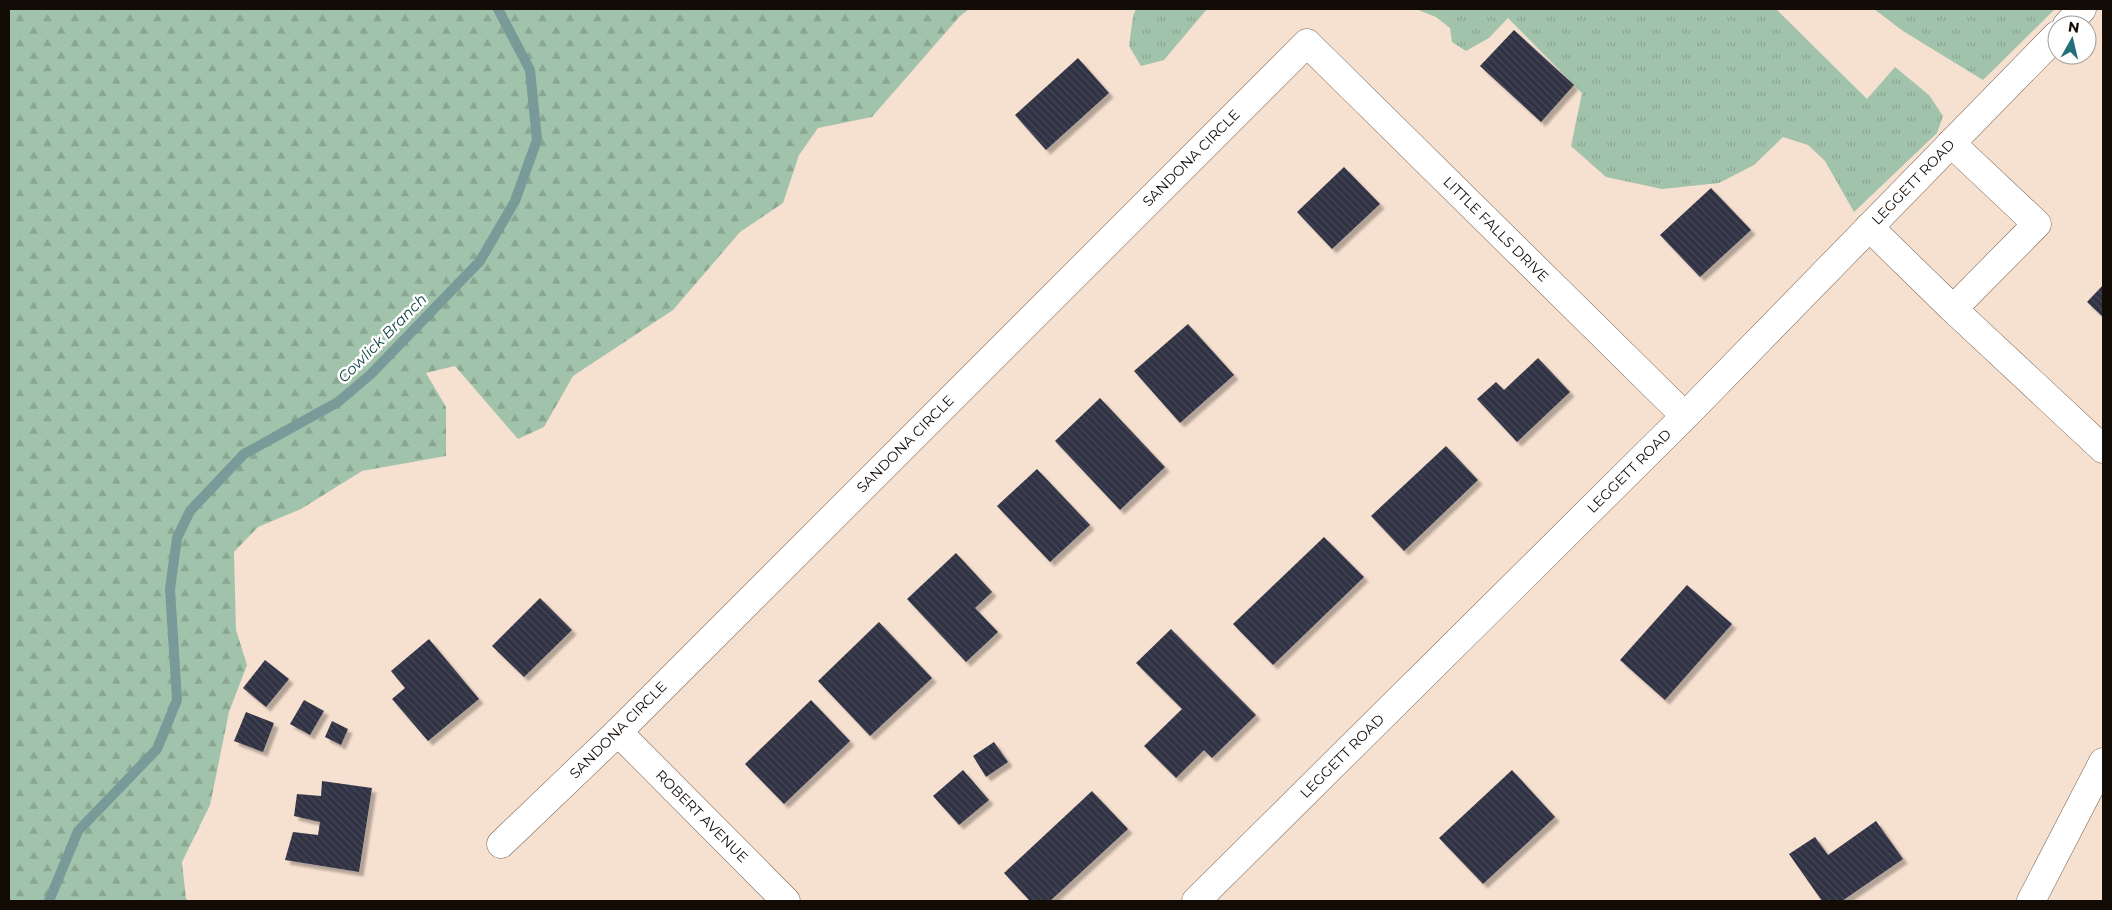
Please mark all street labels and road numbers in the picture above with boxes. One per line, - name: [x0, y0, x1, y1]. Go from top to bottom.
- street label: SANDONA CIRCLE: [1139, 106, 1243, 210]
- street label: LEGGETT ROAD: [1868, 136, 1958, 228]
- street label: LITTLE FALLS DRIVE: [1440, 173, 1552, 285]
- street label: SANDONA CIRCLE: [853, 392, 957, 496]
- street label: LEGGETT ROAD: [1583, 425, 1675, 517]
- street label: SANDONA CIRCLE: [566, 678, 670, 782]
- street label: LEGGETT ROAD: [1296, 710, 1388, 802]
- street label: ROBERT AVENUE: [652, 766, 752, 866]

